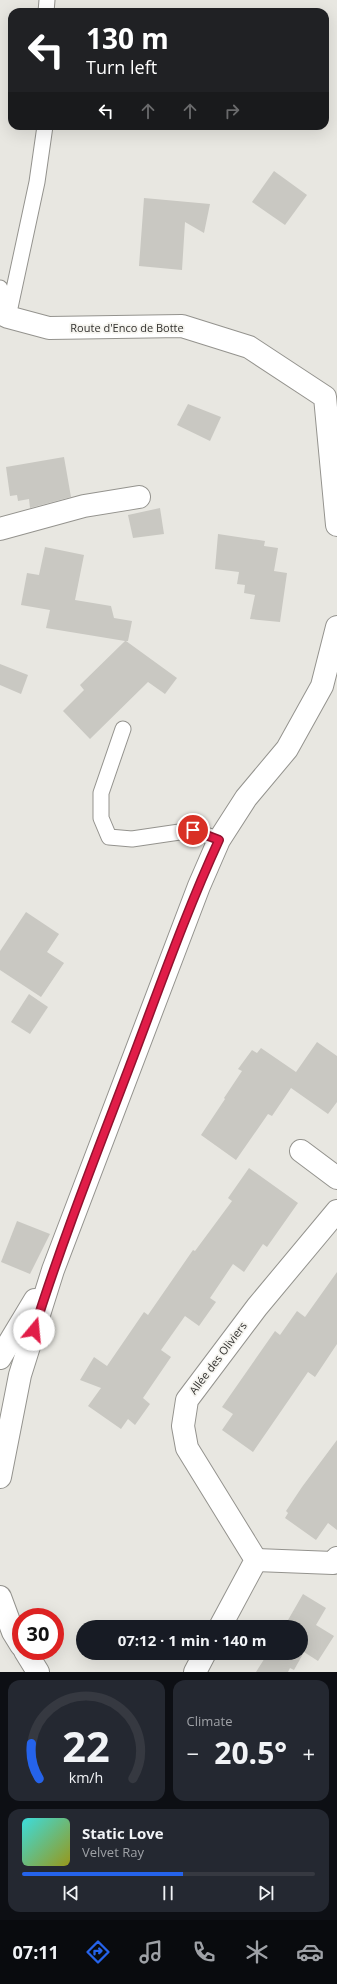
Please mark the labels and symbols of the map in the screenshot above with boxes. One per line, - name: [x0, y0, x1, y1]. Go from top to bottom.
- street label: Route d'Enco de Botte: [70, 320, 184, 335]
- pin: [176, 813, 210, 847]
- position arrow: [13, 1309, 55, 1351]
- street label: Allée des Oliviers: [185, 1318, 250, 1397]
- speed limit sign: 30: [12, 1608, 64, 1660]

